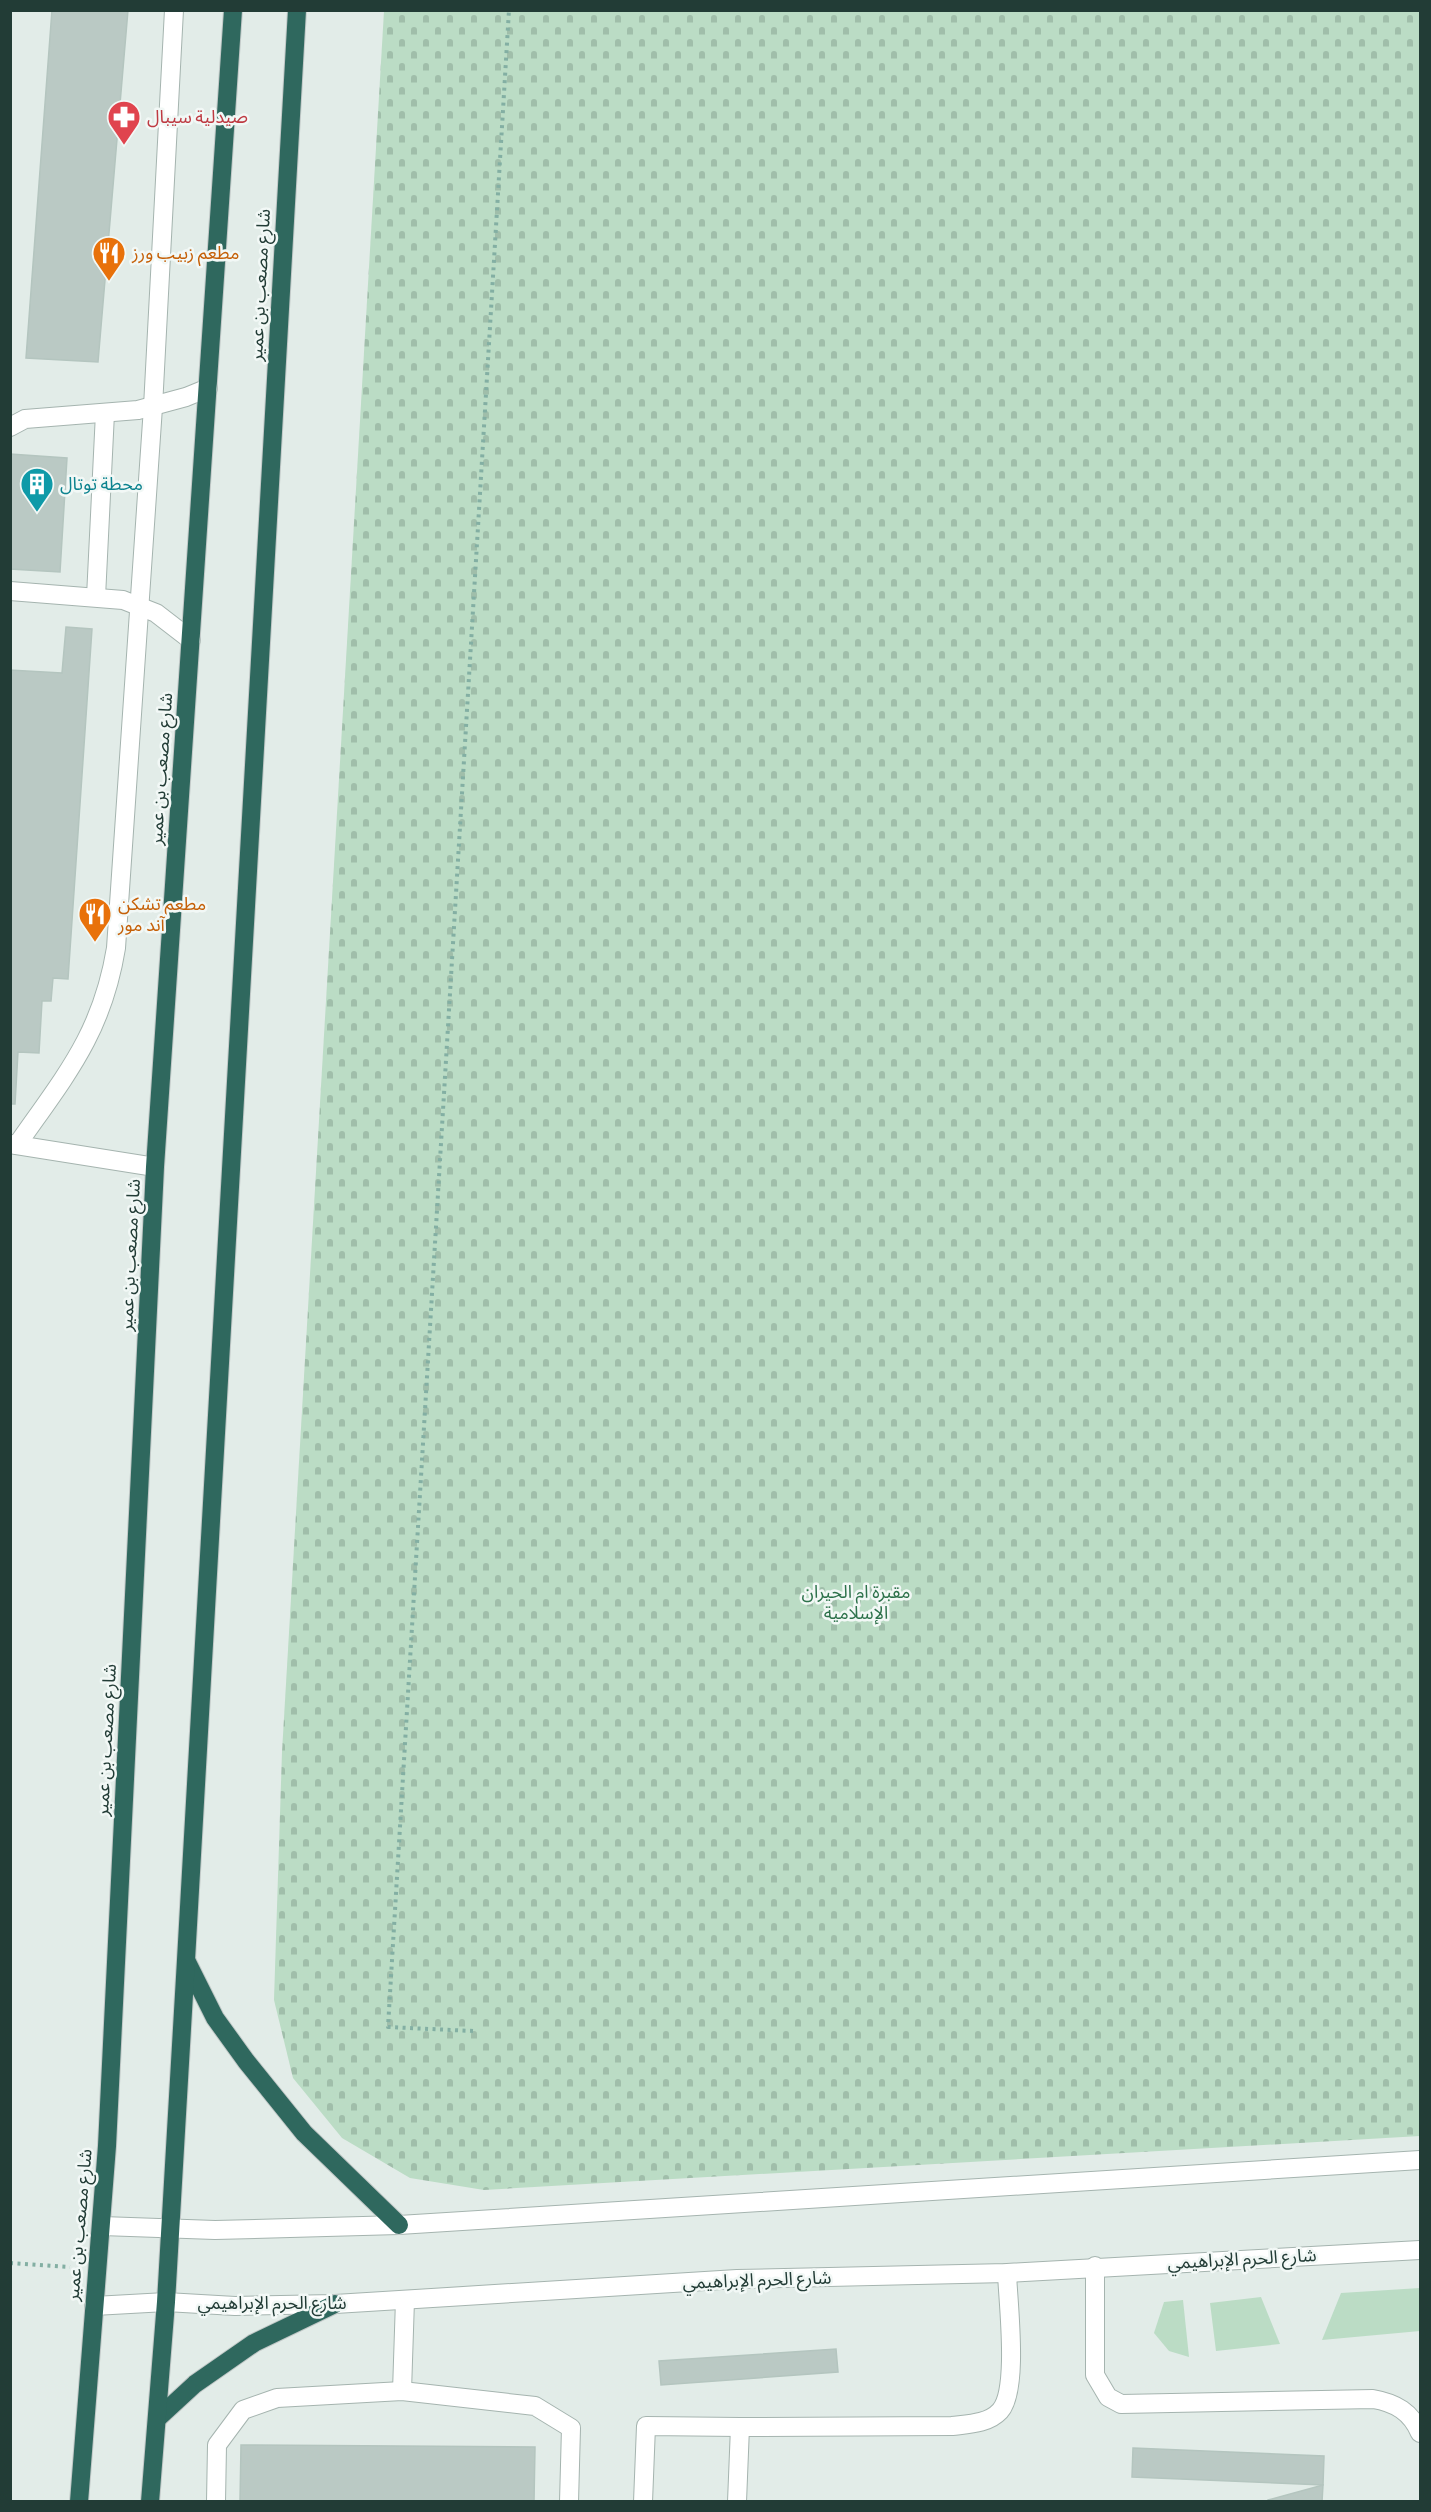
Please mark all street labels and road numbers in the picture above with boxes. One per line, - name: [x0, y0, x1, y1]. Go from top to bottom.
- street label: شارع مصعب بن عمير: [244, 208, 278, 363]
- street label: شارع مصعب بن عمير: [144, 692, 180, 847]
- street label: شارع مصعب بن عمير: [114, 1178, 148, 1333]
- street label: شارع مصعب بن عمير: [90, 1663, 124, 1818]
- street label: شارع مصعب بن عمير: [60, 2148, 100, 2303]
- street label: شارع الحرم الإبراهيمي: [1167, 2243, 1317, 2277]
- street label: شارع الحرم الإبراهيمي: [682, 2265, 832, 2297]
- street label: شارع الحرم الإبراهيمي: [197, 2291, 347, 2317]

